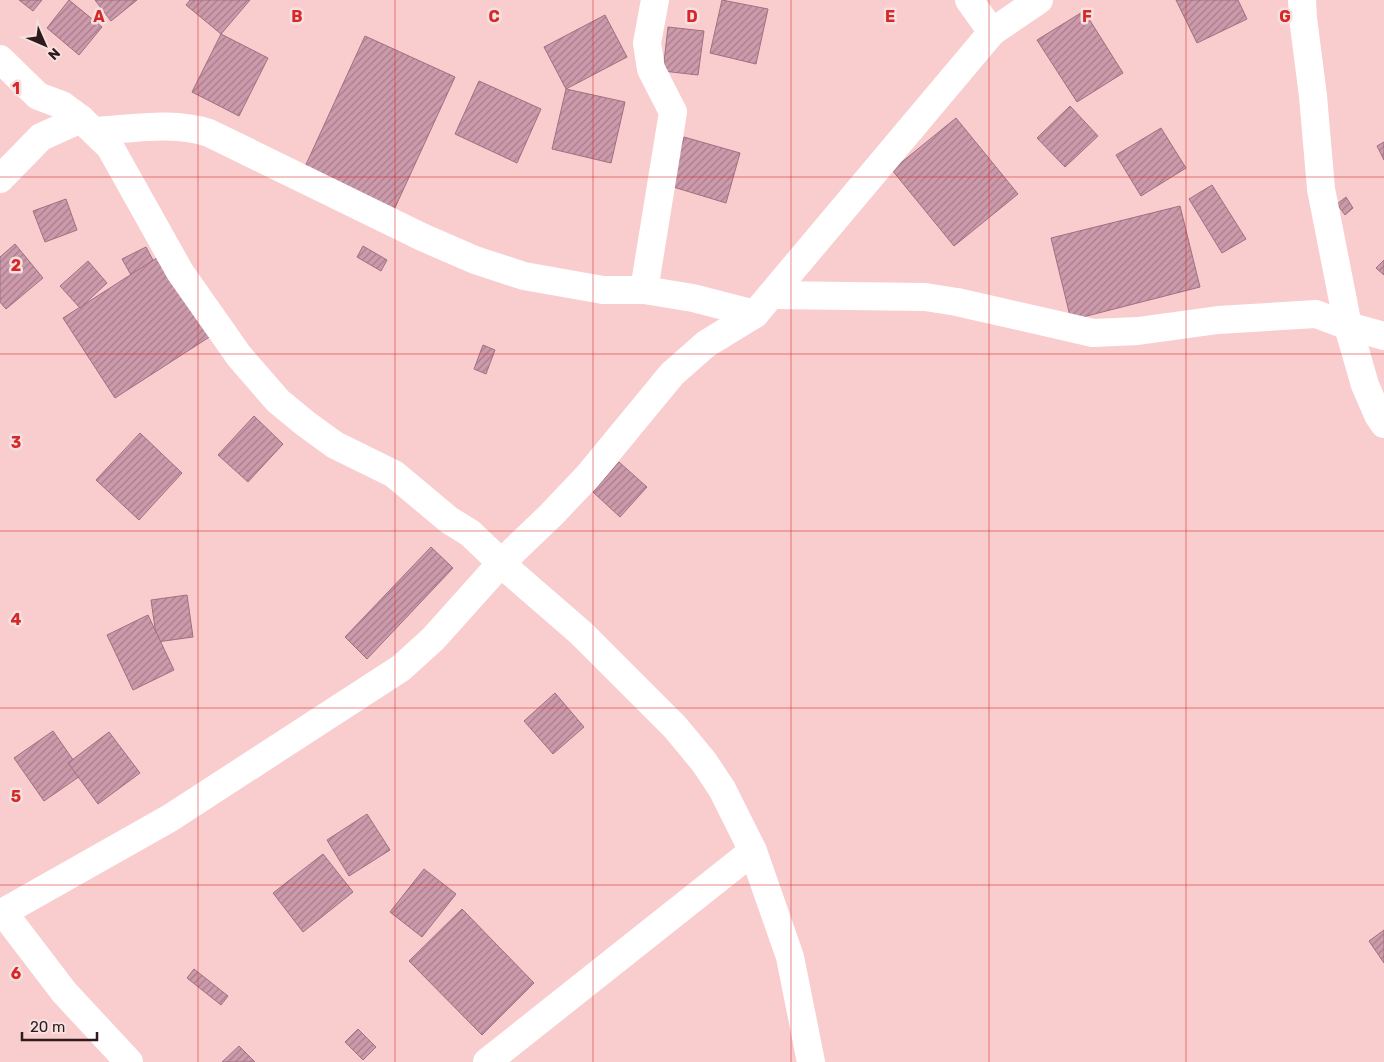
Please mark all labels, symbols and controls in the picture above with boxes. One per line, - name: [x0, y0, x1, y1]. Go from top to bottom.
- text: A: [93, 7, 105, 26]
- text: B: [291, 7, 303, 26]
- text: C: [488, 7, 500, 26]
- text: D: [686, 7, 698, 26]
- text: E: [885, 7, 895, 26]
- text: F: [1082, 7, 1092, 26]
- text: G: [1279, 7, 1291, 26]
- north arrow: [20, 20, 70, 70]
- text: N: [44, 44, 63, 63]
- text: 1: [12, 79, 20, 98]
- text: 2: [11, 256, 21, 275]
- text: 3: [11, 433, 21, 452]
- text: 4: [11, 610, 22, 629]
- text: 5: [11, 787, 21, 806]
- text: 6: [11, 964, 21, 983]
- scale bar: [22, 1010, 98, 1042]
- text: 20 m: [30, 1018, 65, 1036]

